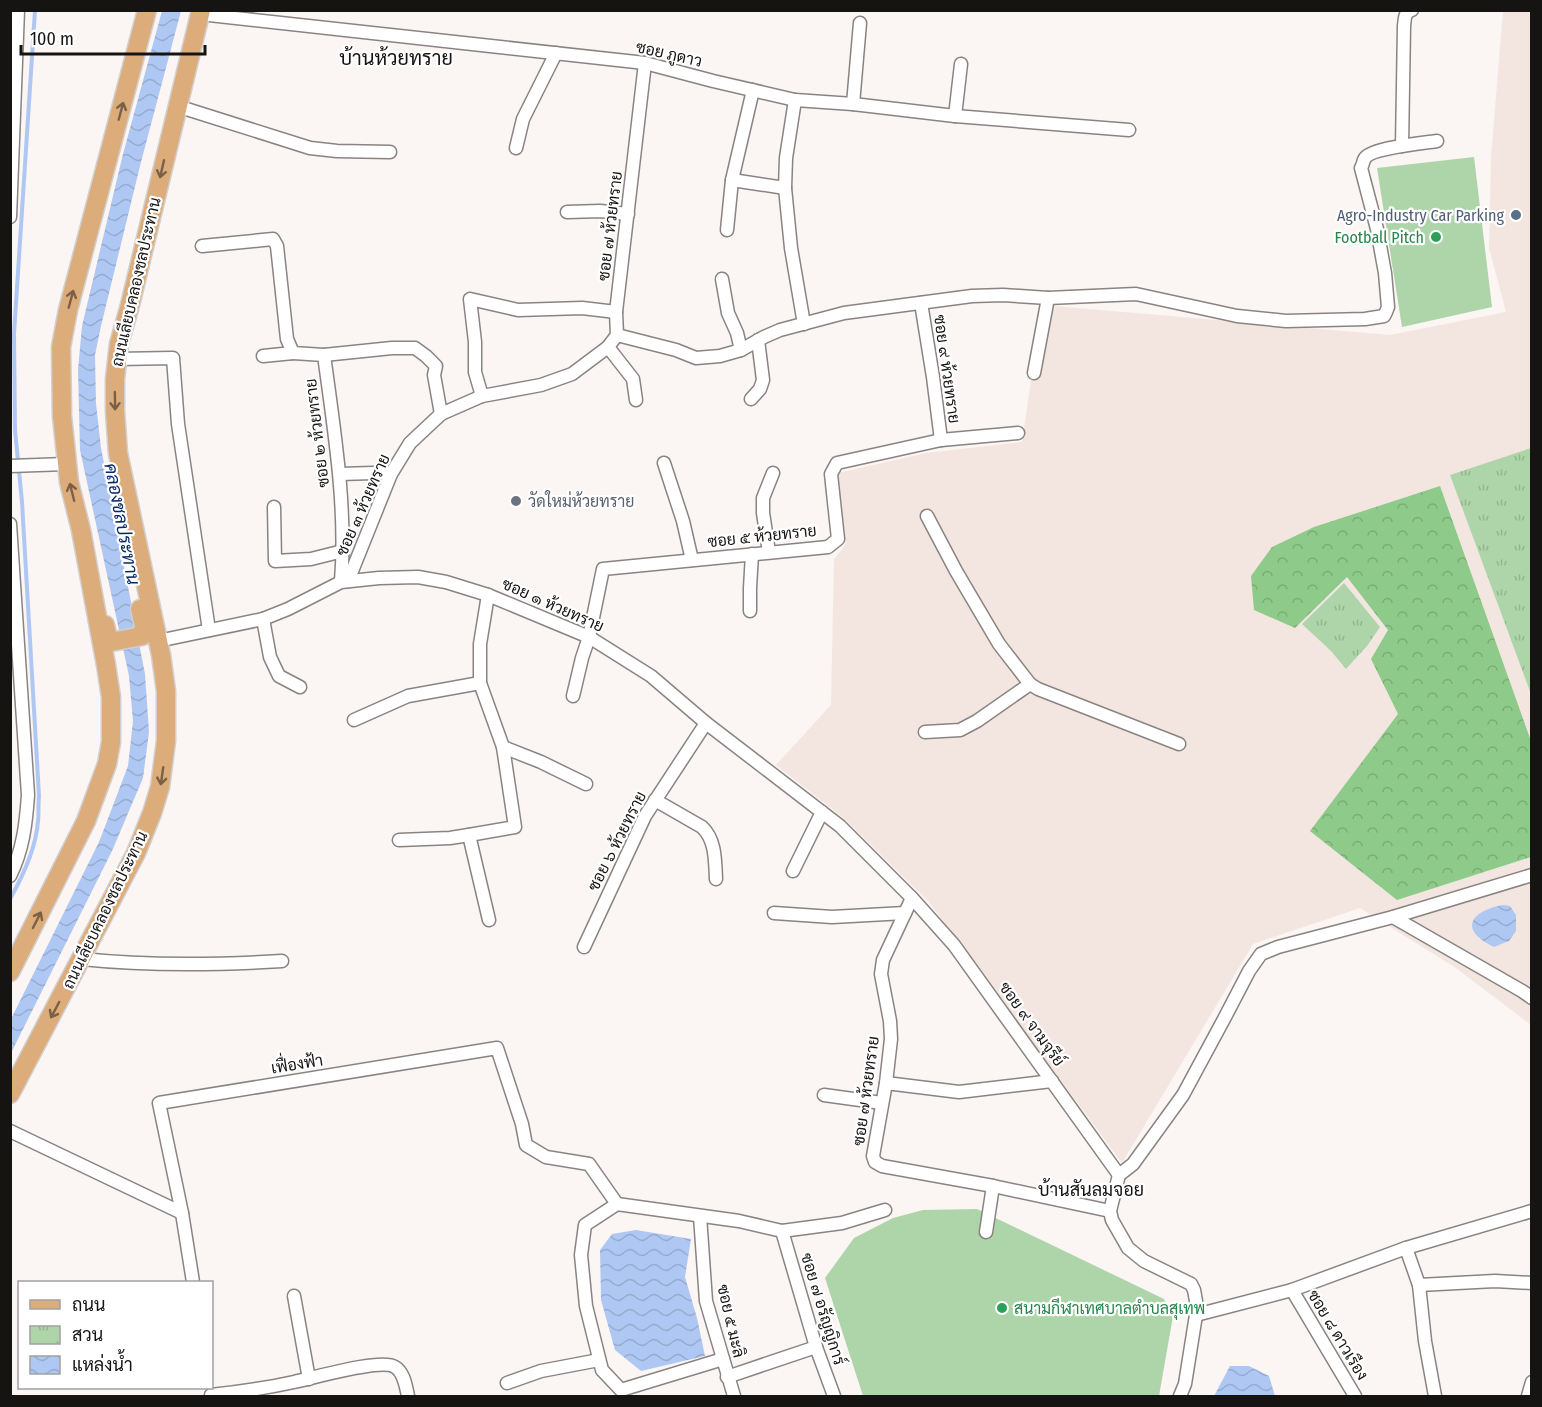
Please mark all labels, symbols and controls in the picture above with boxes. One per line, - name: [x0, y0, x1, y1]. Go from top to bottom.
- scale bar: [21, 18, 206, 56]
- text: 100 m: [30, 28, 74, 50]
- street label: ซอย ภูดาว: [634, 37, 704, 73]
- district label: บ้านห้วยทราย: [339, 46, 453, 70]
- one-way arrow: [116, 102, 127, 121]
- one-way arrow: [156, 160, 168, 179]
- street label: ซอย ๗ ห้วยทราย: [593, 170, 626, 282]
- street label: ถนนเลียบคลองชลประทาน: [105, 195, 165, 369]
- place label: Agro-Industry Car Parking: [1337, 206, 1504, 225]
- marker: Agro-Industry Car Parking: [1509, 208, 1523, 222]
- place label: Football Pitch: [1335, 228, 1424, 247]
- marker: Football Pitch: [1429, 230, 1443, 244]
- one-way arrow: [65, 290, 77, 309]
- street label: ซอย ๙ ห้วยทราย: [930, 313, 965, 425]
- street label: ซอย ๒ ห้วยทราย: [300, 377, 333, 489]
- one-way arrow: [109, 390, 121, 410]
- street label: ซอย ๓ ห้วยทราย: [331, 451, 394, 559]
- water label: คลองชลประทาน: [99, 461, 145, 587]
- one-way arrow: [65, 483, 77, 502]
- place label: วัดใหม่ห้วยทราย: [528, 490, 634, 511]
- marker: วัดใหม่ห้วยทราย: [509, 494, 523, 508]
- street label: ซอย ๕ ห้วยทราย: [706, 520, 817, 551]
- street label: ซอย ๑ ห้วยทราย: [499, 573, 607, 636]
- one-way arrow: [156, 766, 167, 785]
- street label: ซอย ๖ ห้วยทราย: [583, 787, 650, 894]
- street label: ถนนเลียบคลองชลประทาน: [57, 827, 151, 992]
- one-way arrow: [31, 911, 43, 929]
- street label: ซอย ๙ จามจุรีย์: [994, 976, 1071, 1071]
- one-way arrow: [49, 1001, 61, 1018]
- street label: ซอย ๗ ห้วยทราย: [848, 1035, 883, 1147]
- street label: เฟื่องฟ้า: [269, 1046, 324, 1077]
- district label: บ้านสันลมจอย: [1038, 1178, 1144, 1201]
- street label: ซอย ๗ อรัญญิการ์: [797, 1250, 852, 1368]
- legend: [18, 1281, 213, 1389]
- street label: ซอย ๕ มะลิ: [713, 1283, 749, 1359]
- street label: ซอย ๘ ดาวเรือง: [1304, 1286, 1373, 1383]
- text: ถนน: [72, 1294, 105, 1316]
- place label: สนามกีฬาเทศบาลตำบลสุเทพ: [1014, 1297, 1205, 1320]
- marker: สนามกีฬาเทศบาลตำบลสุเทพ: [995, 1301, 1009, 1315]
- text: สวน: [72, 1324, 103, 1346]
- text: แหล่งน้ำ: [72, 1349, 133, 1376]

